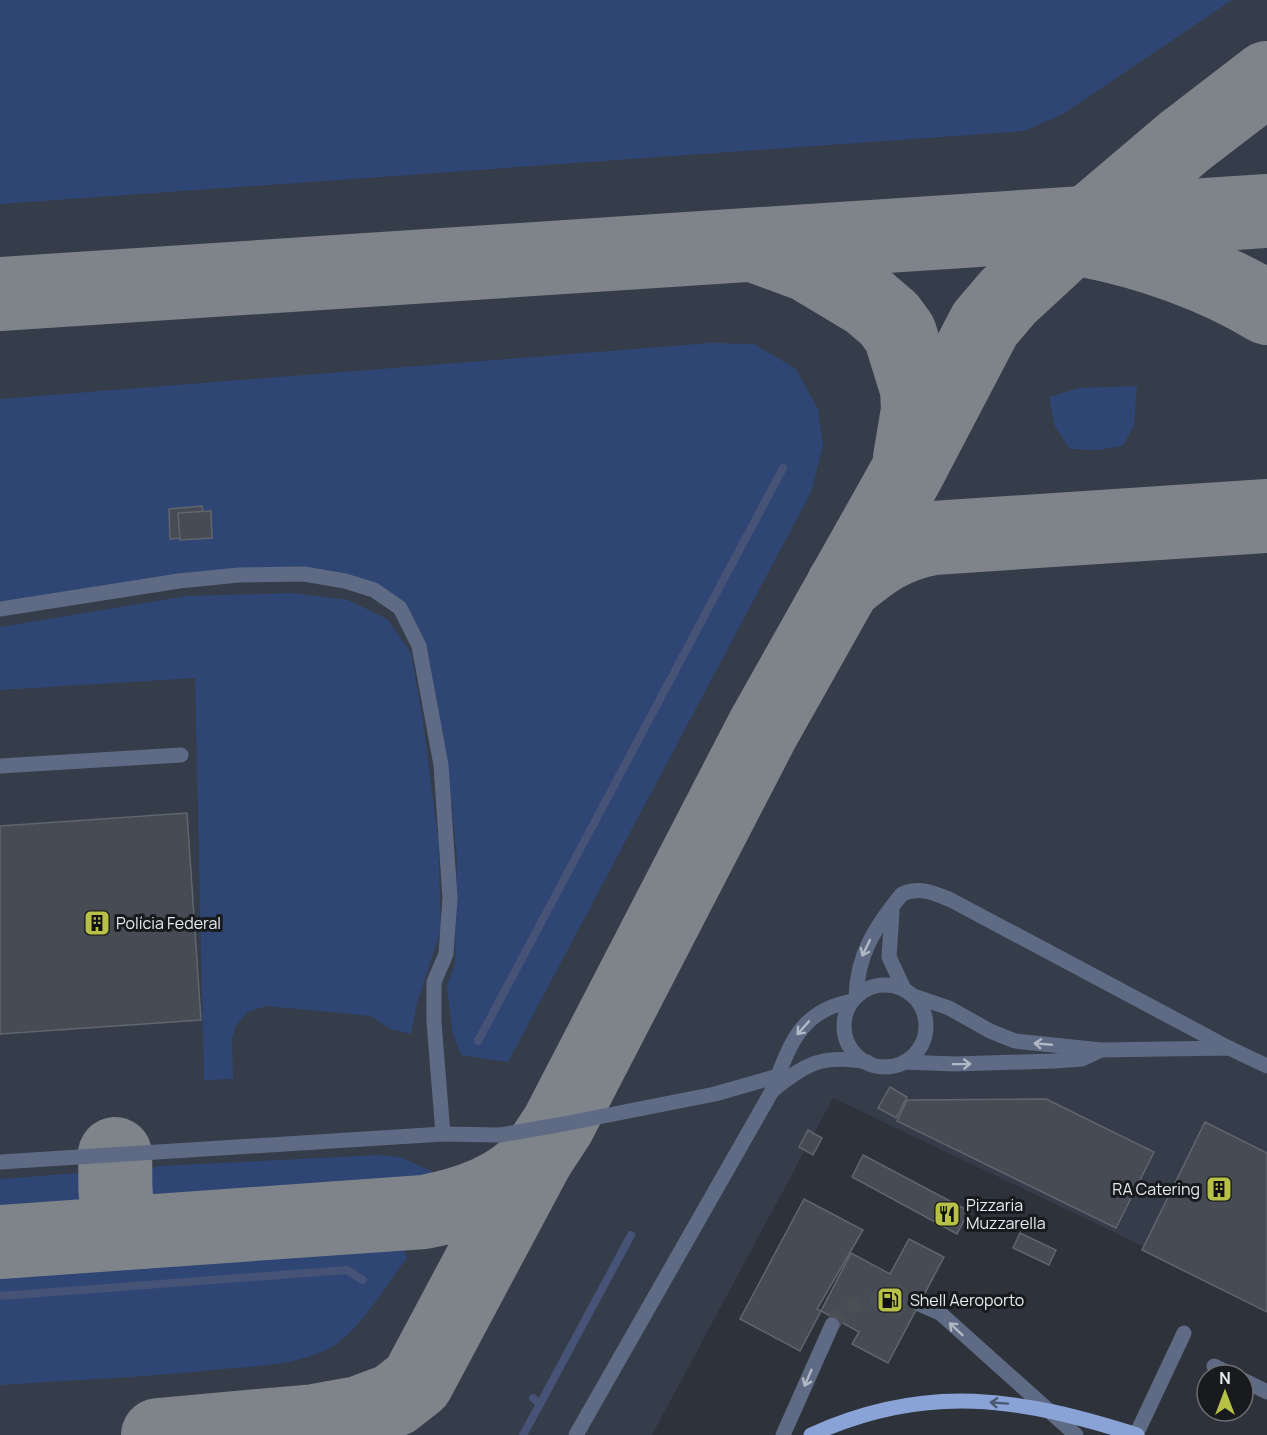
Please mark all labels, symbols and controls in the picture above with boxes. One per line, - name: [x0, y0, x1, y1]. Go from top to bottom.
- building icon: Polícia Federal: [82, 908, 112, 938]
- place label: Polícia Federal: [116, 912, 221, 934]
- one-way arrow: [860, 939, 871, 957]
- one-way arrow: [796, 1020, 810, 1035]
- one-way arrow: [1034, 1039, 1053, 1050]
- one-way arrow: [952, 1058, 972, 1070]
- building icon: RA Catering: [1204, 1174, 1234, 1204]
- place label: RA Catering: [1112, 1178, 1200, 1200]
- place label: Pizzaria Muzzarella: [966, 1194, 1046, 1234]
- restaurant icon: Pizzaria Muzzarella: [932, 1199, 962, 1229]
- fuel station icon: Shell Aeroporto: [875, 1285, 905, 1315]
- place label: Shell Aeroporto: [910, 1289, 1024, 1311]
- one-way arrow: [949, 1321, 964, 1336]
- north arrow: [1195, 1363, 1255, 1423]
- text: N: [1219, 1367, 1231, 1389]
- one-way arrow: [801, 1368, 813, 1386]
- one-way arrow: [989, 1397, 1009, 1408]

